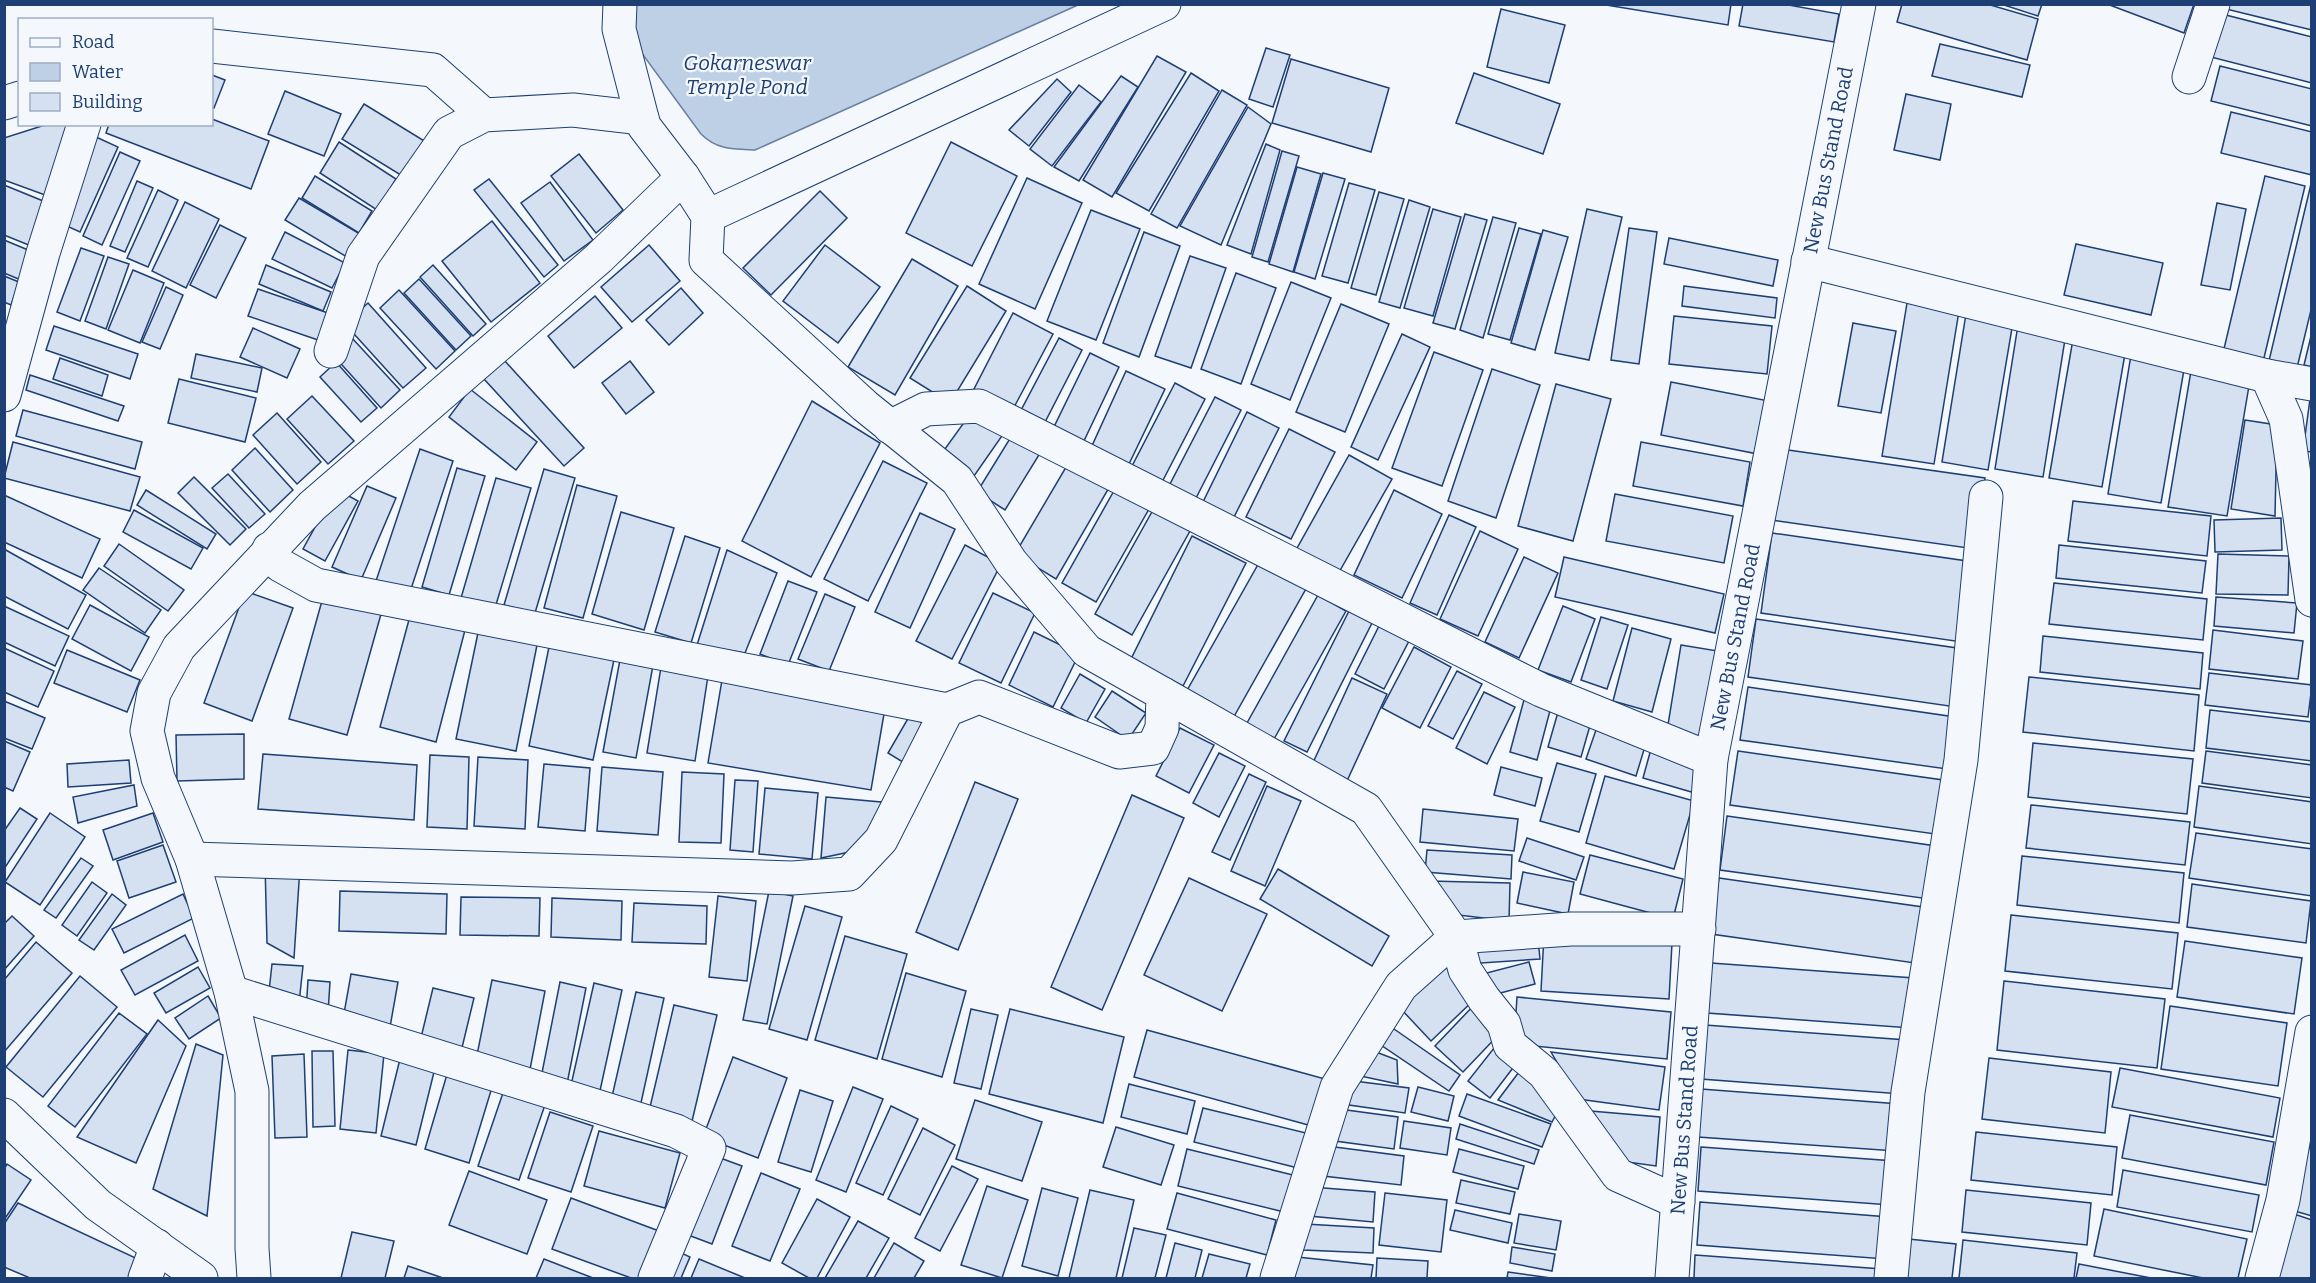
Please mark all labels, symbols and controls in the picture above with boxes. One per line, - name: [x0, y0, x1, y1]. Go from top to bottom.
- legend: [18, 18, 213, 126]
- text: Road: [72, 31, 115, 53]
- water label: Gokarneswar Temple Pond: [683, 50, 812, 100]
- text: Water: [72, 61, 123, 83]
- street label: New Bus Stand Road: [1798, 64, 1858, 255]
- text: Building: [72, 91, 143, 113]
- street label: New Bus Stand Road: [1705, 541, 1765, 732]
- street label: New Bus Stand Road: [1665, 1024, 1703, 1216]

